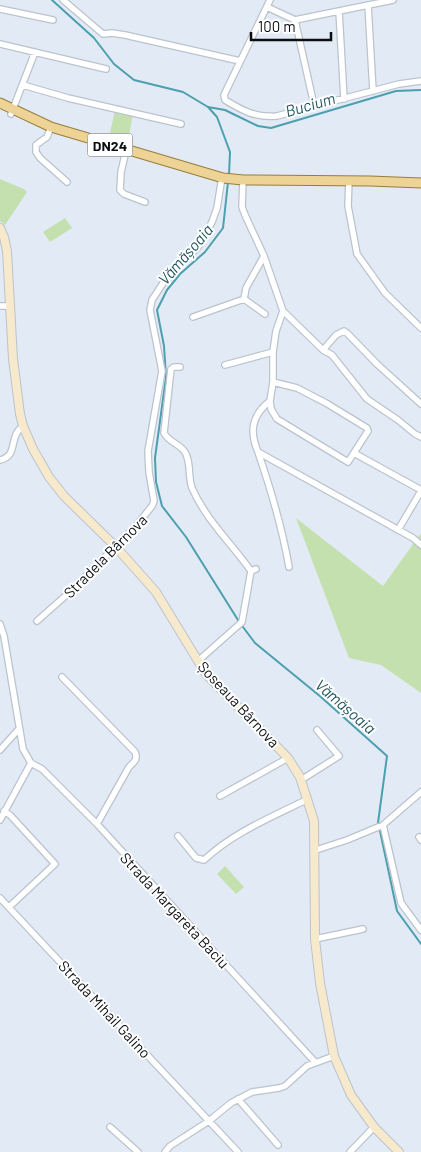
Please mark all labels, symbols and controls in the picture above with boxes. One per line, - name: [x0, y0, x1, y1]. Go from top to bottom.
- scale bar: [251, 10, 331, 42]
- text: 100 m: [258, 17, 296, 35]
- water label: Bucium: [283, 88, 337, 120]
- road number: DN24: [88, 134, 132, 156]
- water label: Vămășoaia: [154, 220, 216, 288]
- street label: Stradela Bârnova: [60, 511, 150, 601]
- street label: Șoseaua Bârnova: [194, 657, 284, 751]
- water label: Vămășoaia: [312, 675, 380, 737]
- street label: Strada Margareta Baciu: [117, 848, 233, 972]
- street label: Strada Mihail Galino: [55, 956, 155, 1062]

